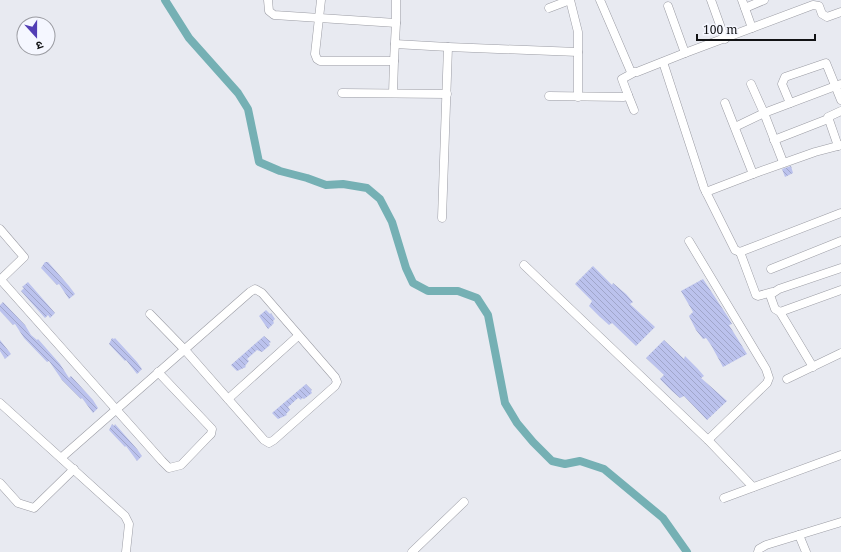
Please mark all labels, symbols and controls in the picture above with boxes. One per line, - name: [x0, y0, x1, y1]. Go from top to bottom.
- north arrow: [16, 16, 56, 56]
- scale bar: [697, 16, 815, 42]
- text: 100 m: [703, 21, 738, 38]
- text: उ: [34, 38, 45, 54]

